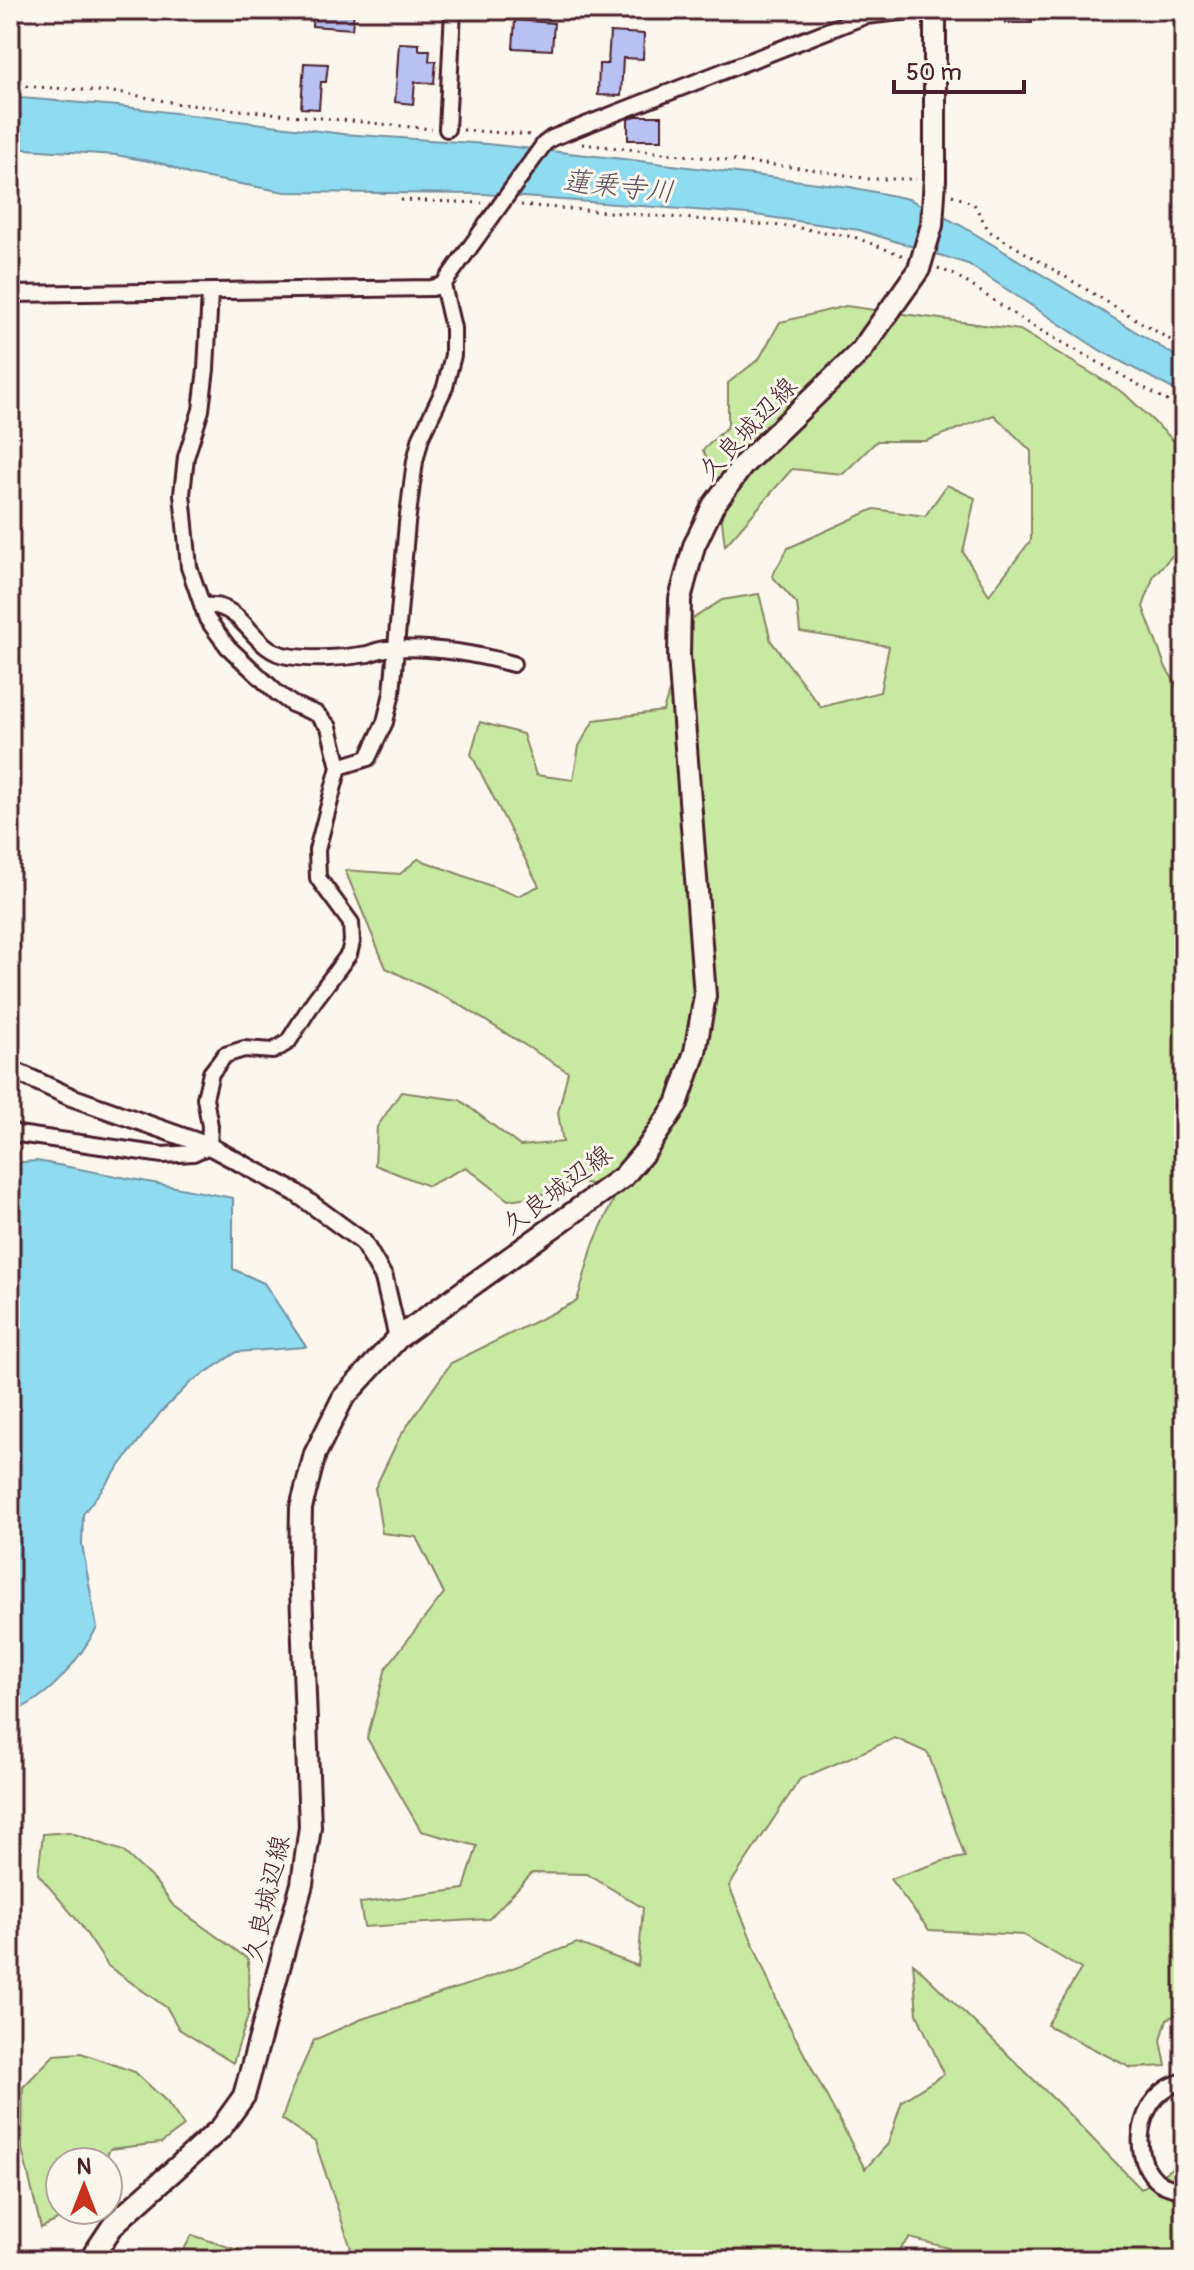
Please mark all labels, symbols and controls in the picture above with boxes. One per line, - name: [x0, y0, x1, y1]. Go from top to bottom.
- scale bar: [894, 44, 1024, 94]
- text: 50 m: [906, 58, 962, 87]
- water label: 蓮乗寺川: [560, 164, 676, 210]
- street label: 久良城辺線: [692, 371, 804, 487]
- street label: 久良城辺線: [495, 1138, 619, 1242]
- street label: 久良城辺線: [237, 1832, 297, 1966]
- north arrow: [44, 2146, 124, 2226]
- text: N: [77, 2153, 92, 2181]

